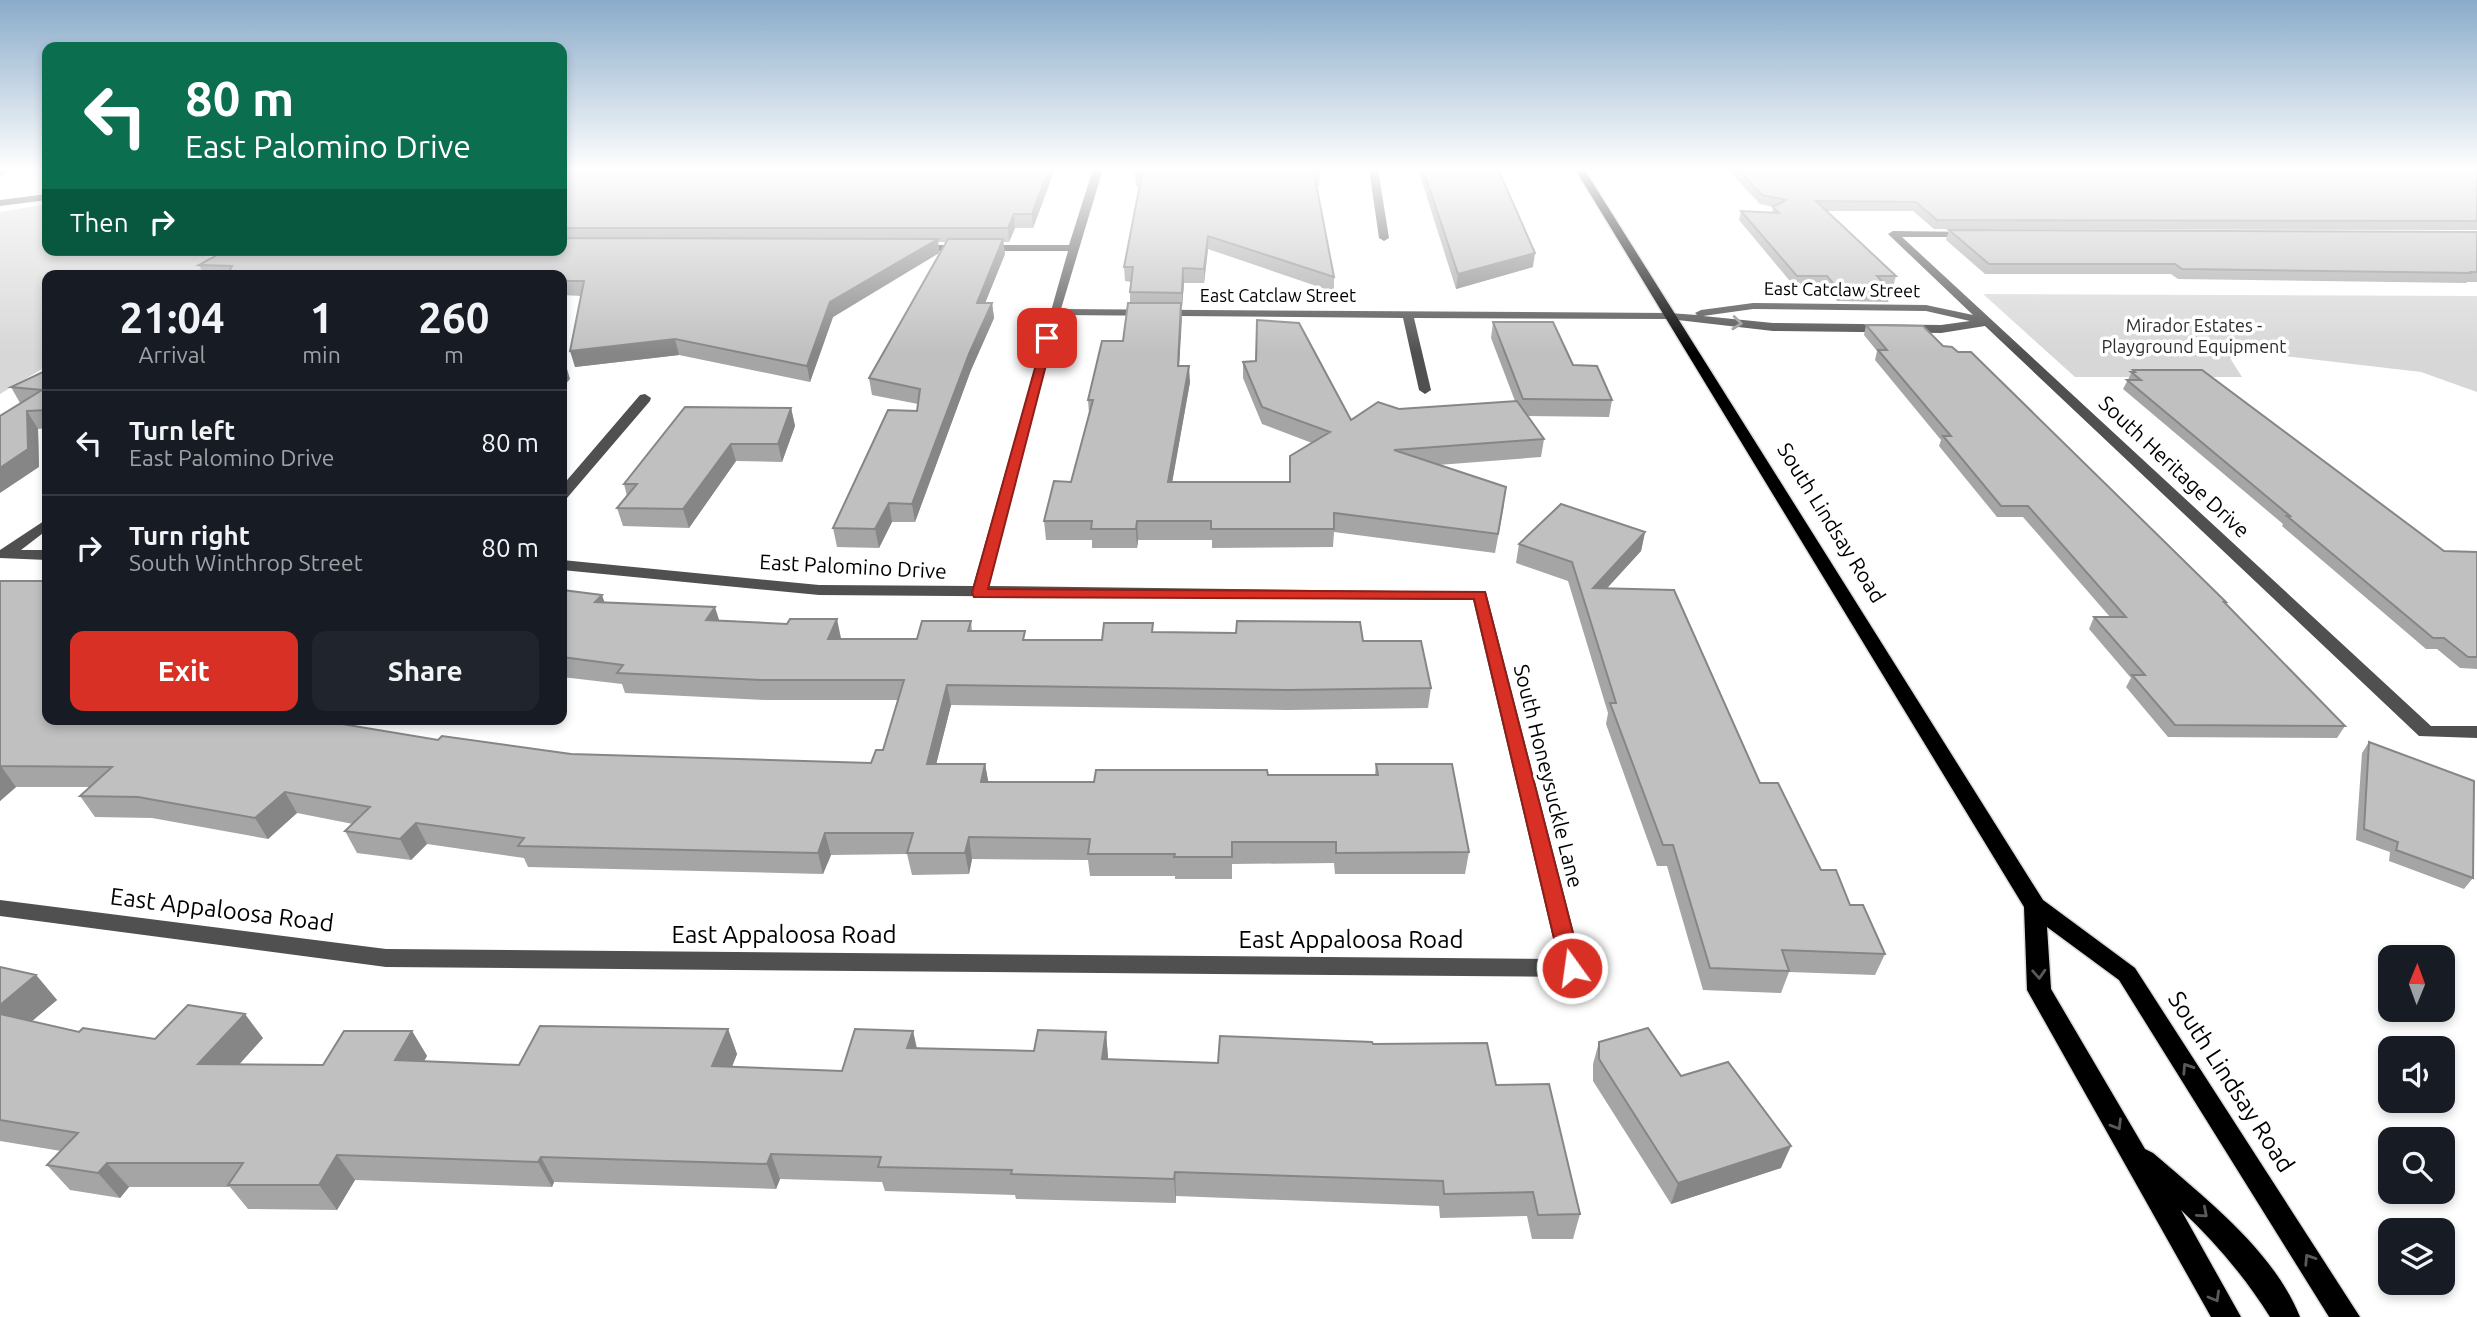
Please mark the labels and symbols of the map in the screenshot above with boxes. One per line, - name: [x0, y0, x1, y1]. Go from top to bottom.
- street label: East Catclaw Street: [1764, 278, 1920, 300]
- street label: East Catclaw Street: [1200, 285, 1356, 305]
- pin: [1017, 308, 1077, 368]
- park label: Mirador Estates - Playground Equipment: [2102, 315, 2286, 356]
- one-way arrow: [1732, 316, 1743, 331]
- street label: South Heritage Drive: [2095, 390, 2255, 542]
- street label: South Lindsay Road: [1773, 438, 1891, 607]
- street label: East Palomino Drive: [759, 549, 947, 583]
- street label: South Honeysuckle Lane: [1510, 662, 1588, 890]
- street label: East Appaloosa Road: [109, 882, 335, 937]
- street label: East Appaloosa Road: [671, 921, 897, 948]
- street label: East Appaloosa Road: [1238, 926, 1464, 953]
- position arrow: [1535, 931, 1609, 1005]
- north arrow: [2378, 945, 2455, 1022]
- one-way arrow: [2031, 969, 2046, 980]
- street label: South Lindsay Road: [2163, 986, 2300, 1177]
- one-way arrow: [2182, 1062, 2195, 1075]
- one-way arrow: [2109, 1117, 2122, 1130]
- one-way arrow: [2195, 1205, 2208, 1217]
- one-way arrow: [2304, 1254, 2317, 1267]
- one-way arrow: [2207, 1289, 2220, 1302]

